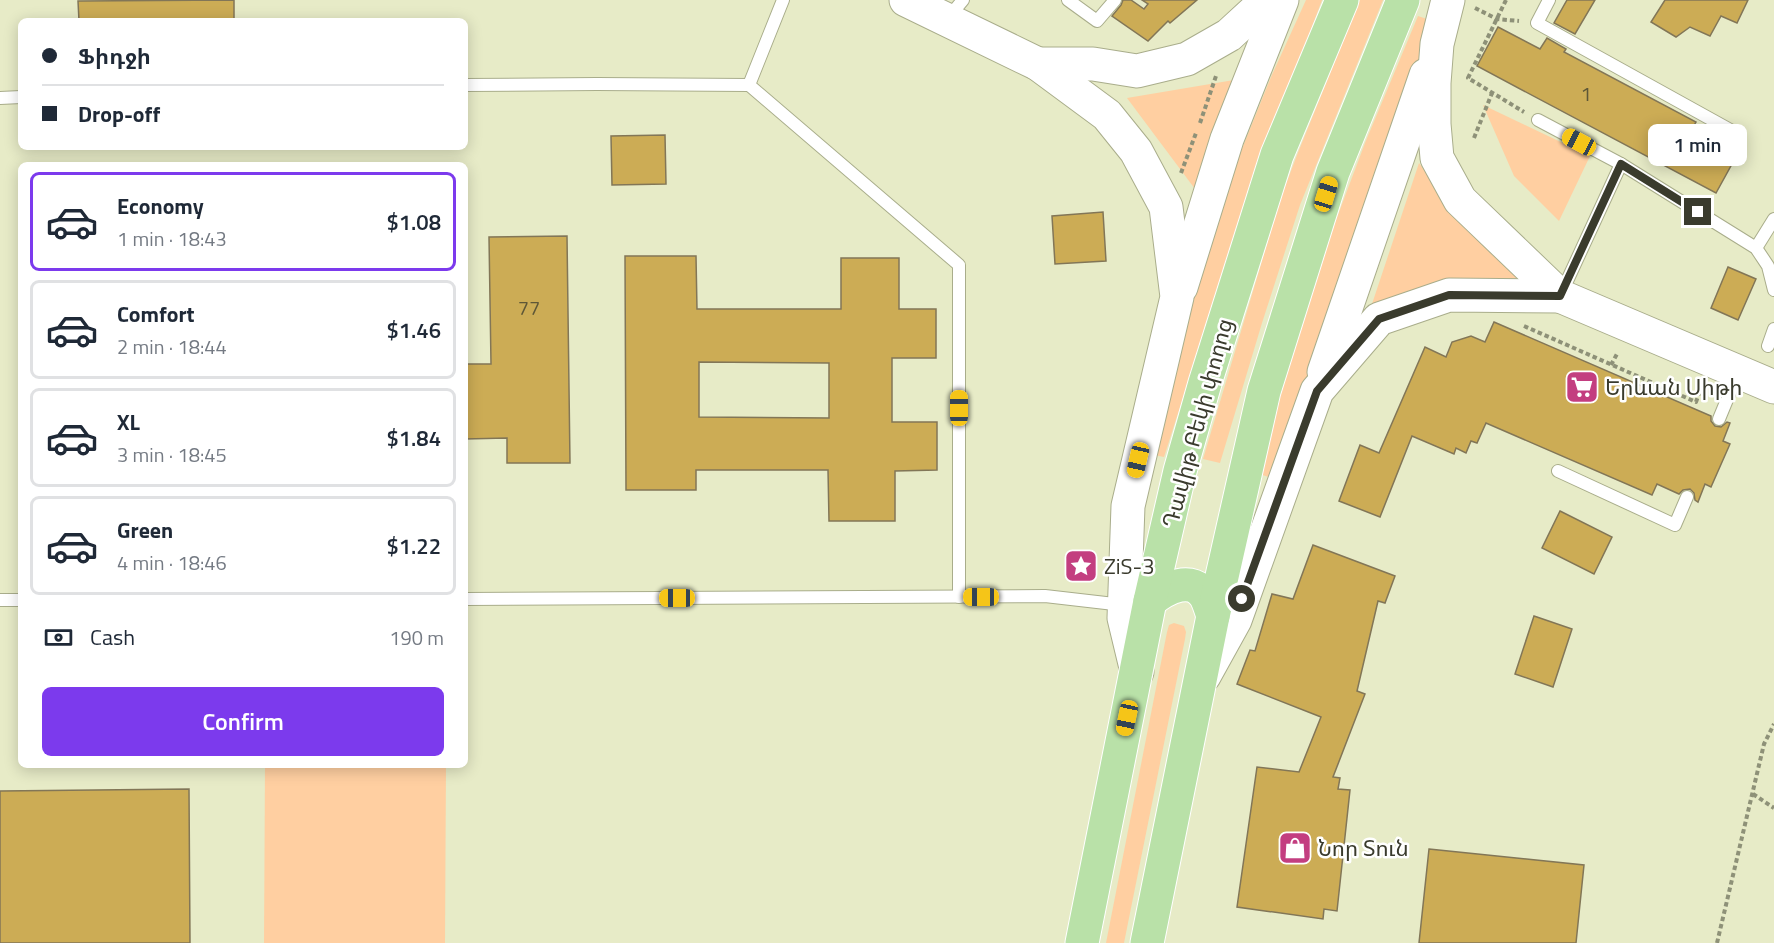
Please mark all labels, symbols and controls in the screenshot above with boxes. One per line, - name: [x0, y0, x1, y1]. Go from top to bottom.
- text: Ֆիդջի: [78, 39, 151, 73]
- house number: 1: [1580, 78, 1592, 109]
- text: Drop-off: [78, 97, 160, 131]
- callout: 1 min: [1648, 125, 1748, 167]
- car: [1559, 126, 1599, 158]
- text: 1 min: [1673, 129, 1722, 160]
- car: [1312, 174, 1340, 214]
- text: Economy: [117, 189, 204, 223]
- icon: car: [45, 195, 99, 249]
- route end: [1684, 198, 1711, 225]
- text: $1.08: [386, 205, 441, 239]
- text: 1 min · 18:43: [117, 223, 227, 254]
- house number: 77: [518, 292, 540, 323]
- text: Comfort: [117, 297, 195, 331]
- icon: car: [45, 303, 99, 357]
- text: $1.46: [386, 313, 441, 347]
- street label: Դավիթ Բեկի փողոց: [1153, 314, 1241, 532]
- text: 2 min · 18:44: [117, 331, 227, 362]
- supermarket icon: Երևան Սիթի: [1564, 369, 1600, 405]
- place label: Երևան Սիթի: [1605, 370, 1742, 404]
- car: [950, 390, 968, 426]
- text: XL: [117, 405, 140, 439]
- icon: car: [45, 411, 99, 465]
- text: $1.84: [386, 421, 441, 455]
- text: 3 min · 18:45: [117, 439, 227, 470]
- car: [1125, 440, 1151, 480]
- text: Green: [117, 513, 173, 547]
- icon: car: [45, 519, 99, 573]
- text: $1.22: [386, 529, 441, 563]
- text: 4 min · 18:46: [117, 547, 227, 578]
- place icon: ZiS-3: [1063, 548, 1099, 584]
- place label: ZiS-3: [1104, 549, 1155, 583]
- route start: [1228, 585, 1255, 612]
- car: [963, 588, 999, 606]
- car: [659, 589, 695, 607]
- text: Cash: [90, 620, 135, 654]
- icon: cash: [42, 621, 75, 654]
- text: 190 m: [389, 622, 444, 653]
- button: Confirm: [42, 687, 444, 756]
- car: [1114, 699, 1140, 737]
- shop icon: Նոր Տուն: [1277, 830, 1313, 866]
- place label: Նոր Տուն: [1318, 831, 1409, 865]

